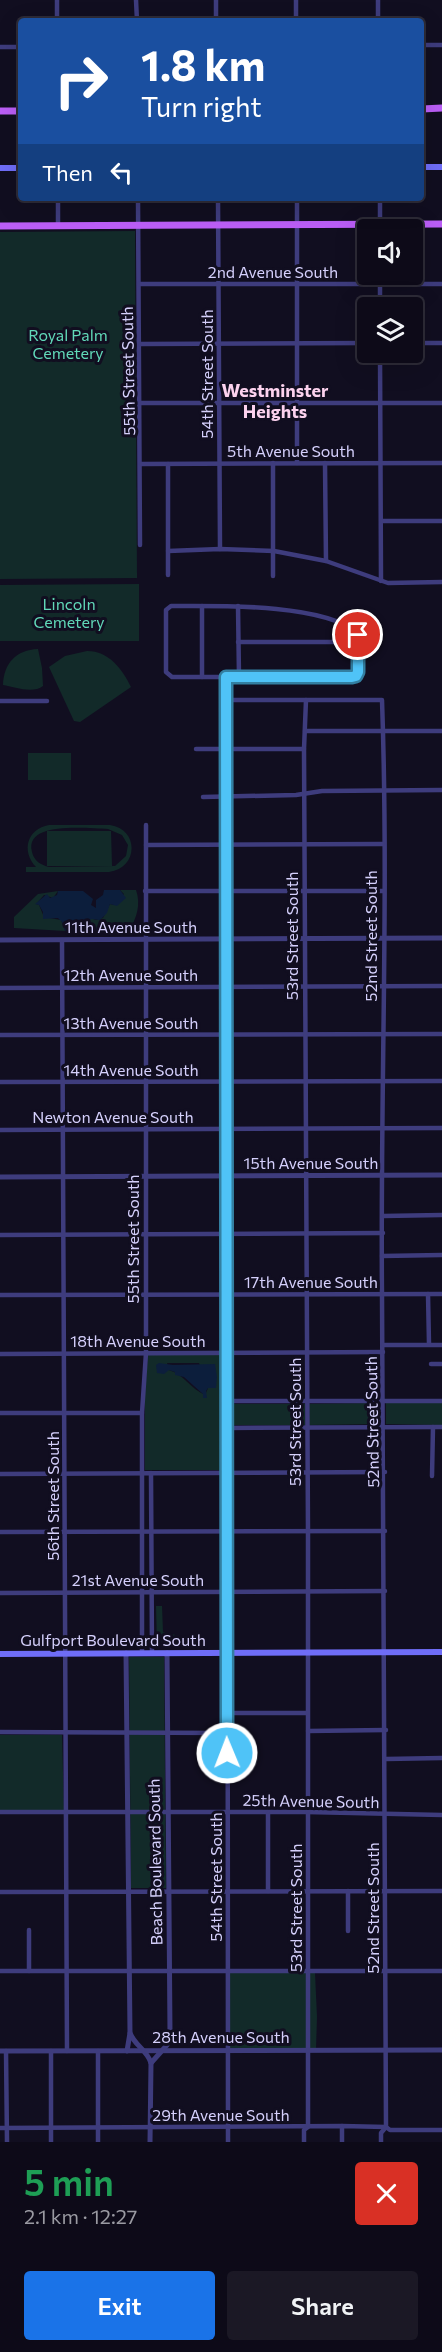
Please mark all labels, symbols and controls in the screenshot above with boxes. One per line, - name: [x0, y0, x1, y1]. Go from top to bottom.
- text: 1.8 km: [141, 38, 265, 90]
- icon: right: [42, 42, 120, 120]
- text: Turn right: [141, 90, 261, 123]
- icon: left: [105, 156, 138, 189]
- text: Then: [42, 159, 93, 186]
- map controls: [357, 219, 423, 363]
- button: sound: [357, 219, 423, 285]
- street label: 2nd Avenue South: [208, 262, 338, 281]
- button: layers: [357, 297, 423, 363]
- street label: 55th Street South: [117, 306, 138, 436]
- street label: 54th Street South: [197, 309, 216, 439]
- park label: Royal Palm Cemetery: [28, 325, 108, 362]
- district label: Westminster Heights: [222, 379, 329, 422]
- street label: 5th Avenue South: [227, 441, 355, 460]
- park label: Lincoln Cemetery: [33, 594, 105, 631]
- pin: [332, 609, 383, 660]
- icon: arrive: [341, 618, 374, 651]
- street label: 52nd Street South: [361, 870, 380, 1002]
- street label: 53rd Street South: [282, 872, 301, 1000]
- street label: 11th Avenue South: [65, 917, 197, 936]
- street label: 12th Avenue South: [64, 965, 198, 984]
- street label: 13th Avenue South: [64, 1013, 198, 1032]
- street label: 14th Avenue South: [63, 1060, 199, 1079]
- street label: Newton Avenue South: [32, 1107, 194, 1126]
- street label: 15th Avenue South: [244, 1153, 378, 1172]
- street label: 55th Street South: [123, 1174, 142, 1304]
- street label: 17th Avenue South: [244, 1272, 378, 1291]
- street label: 18th Avenue South: [70, 1331, 206, 1350]
- street label: 52nd Street South: [361, 1356, 382, 1488]
- street label: 53rd Street South: [285, 1358, 304, 1486]
- street label: 56th Street South: [43, 1431, 62, 1561]
- street label: 21st Avenue South: [72, 1570, 204, 1589]
- street label: Gulfport Boulevard South: [20, 1630, 206, 1649]
- position arrow: [195, 1721, 259, 1785]
- street label: Beach Boulevard South: [144, 1778, 165, 1946]
- street label: 25th Avenue South: [242, 1790, 380, 1811]
- street label: 54th Street South: [206, 1812, 225, 1942]
- street label: 52nd Street South: [363, 1842, 382, 1974]
- street label: 53rd Street South: [286, 1844, 305, 1972]
- street label: 28th Avenue South: [152, 2027, 290, 2046]
- street label: 29th Avenue South: [152, 2105, 290, 2124]
- text: 5 min: [24, 2159, 114, 2203]
- button: close: [355, 2162, 418, 2225]
- text: 2.1 km · 12:27: [24, 2204, 137, 2228]
- button: Exit: [24, 2271, 215, 2340]
- button: Share: [227, 2271, 418, 2340]

